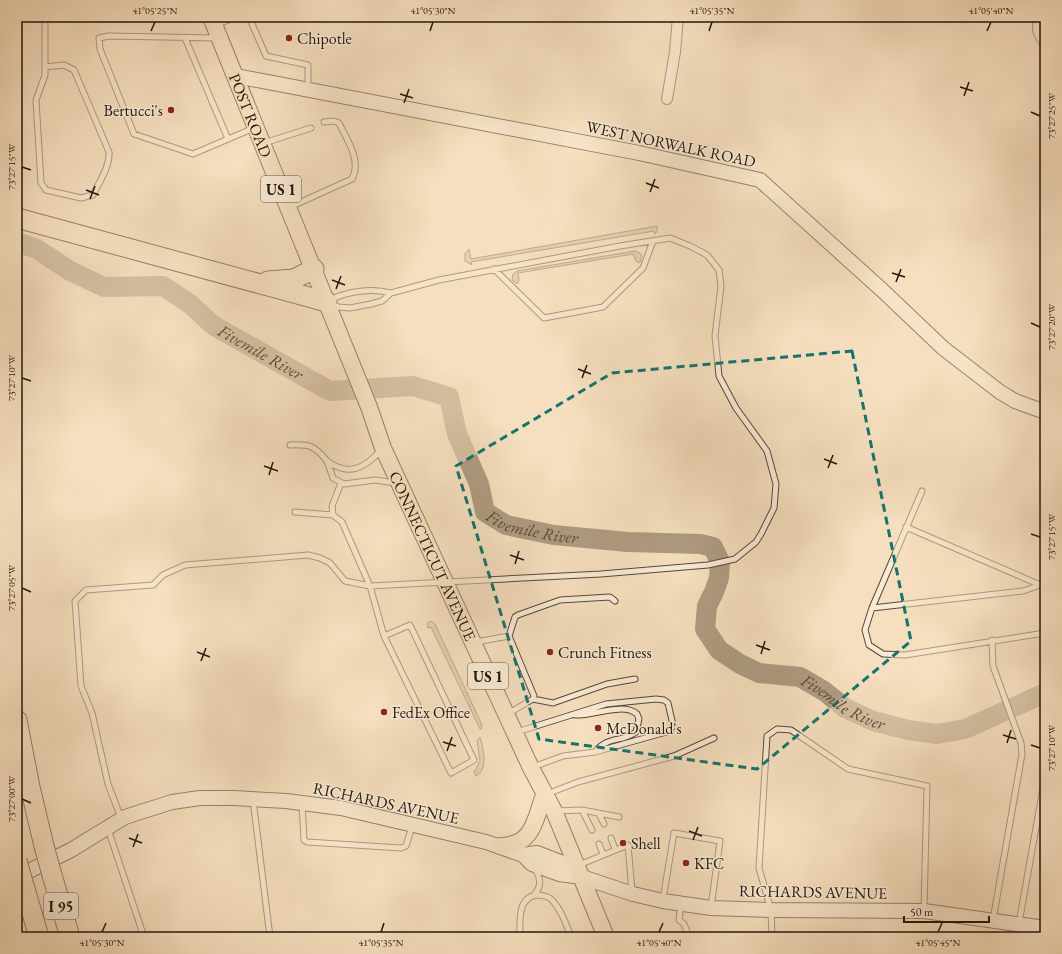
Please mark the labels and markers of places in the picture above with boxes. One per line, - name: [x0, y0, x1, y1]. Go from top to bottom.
- place label: Chipotle: [297, 28, 352, 49]
- marker: Chipotle: [284, 33, 294, 43]
- place label: Bertucci's: [104, 100, 163, 121]
- marker: Bertucci's: [166, 105, 176, 115]
- place label: Crunch Fitness: [558, 642, 652, 663]
- marker: Crunch Fitness: [545, 647, 555, 657]
- place label: FedEx Office: [392, 702, 470, 723]
- marker: FedEx Office: [379, 707, 389, 717]
- place label: McDonald's: [606, 718, 682, 739]
- marker: McDonald's: [593, 723, 603, 733]
- place label: Shell: [631, 833, 661, 854]
- marker: Shell: [618, 838, 628, 848]
- place label: KFC: [694, 853, 724, 874]
- marker: KFC: [681, 858, 691, 868]

